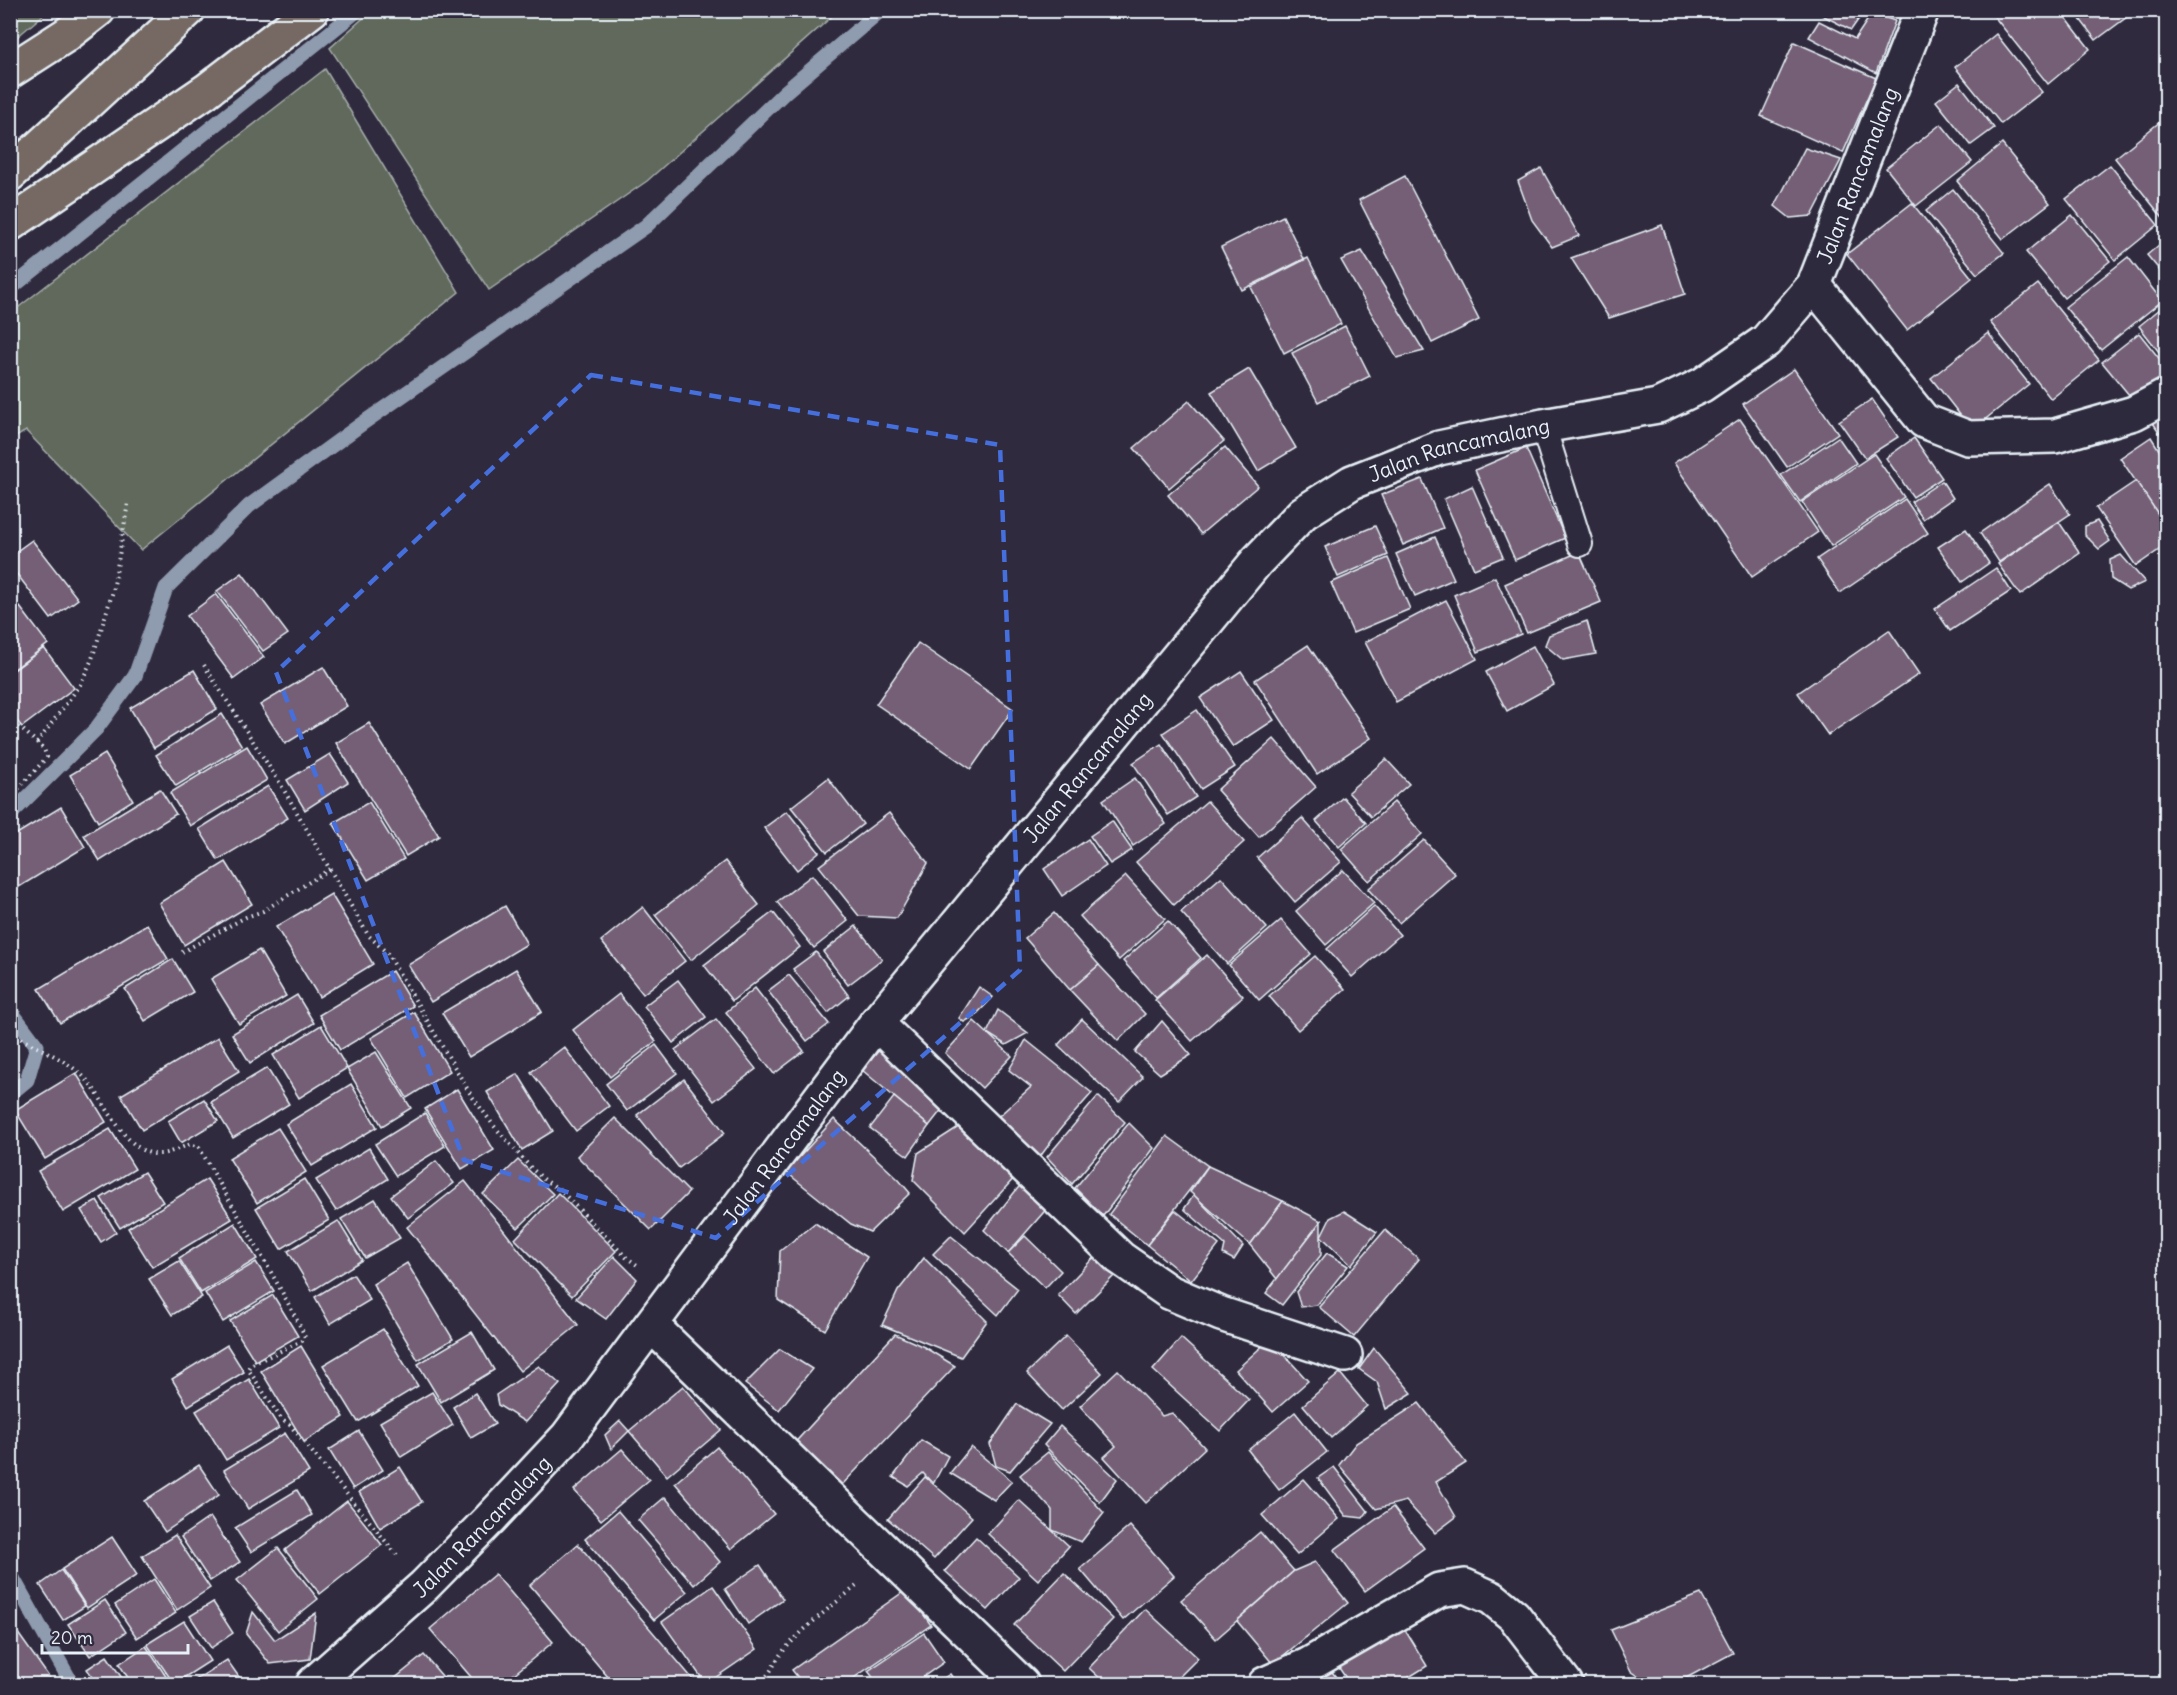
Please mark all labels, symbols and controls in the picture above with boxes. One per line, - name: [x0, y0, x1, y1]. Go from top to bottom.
- street label: Jalan Rancamalang: [1810, 83, 1904, 267]
- street label: Jalan Rancamalang: [1365, 412, 1552, 488]
- street label: Jalan Rancamalang: [1017, 686, 1157, 848]
- street label: Jalan Rancamalang: [717, 1063, 851, 1230]
- street label: Jalan Rancamalang: [407, 1450, 556, 1603]
- scale bar: [42, 1617, 188, 1655]
- text: 20 m: [51, 1626, 93, 1649]

